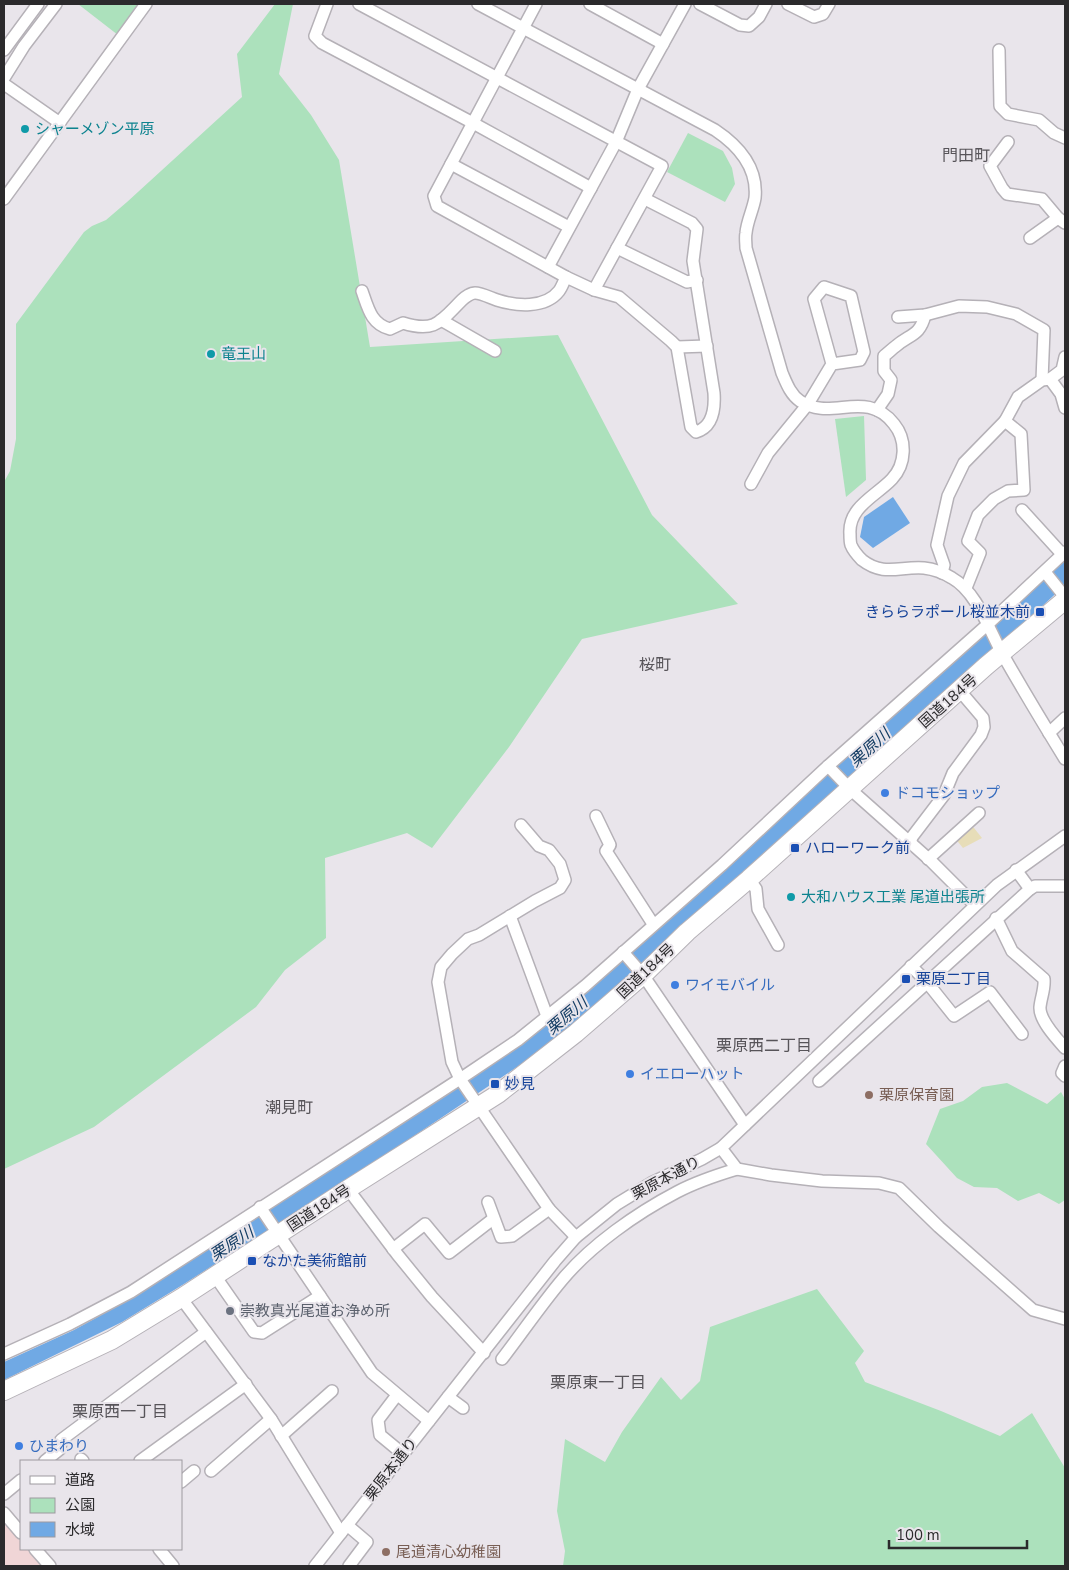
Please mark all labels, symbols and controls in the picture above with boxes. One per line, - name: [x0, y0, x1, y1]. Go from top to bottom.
- place label: シャーメゾン平原: [35, 119, 154, 139]
- marker: シャーメゾン平原: [19, 123, 31, 135]
- district label: 門田町: [942, 145, 990, 167]
- place label: 竜王山: [221, 344, 266, 364]
- marker: 竜王山: [205, 348, 217, 360]
- place label: きららラポール桜並木前: [865, 602, 1030, 622]
- marker: きららラポール桜並木前: [1034, 606, 1046, 618]
- district label: 桜町: [639, 654, 671, 676]
- street label: 国道184号: [915, 669, 981, 733]
- water label: 栗原川: [845, 722, 897, 772]
- place label: ドコモショップ: [895, 783, 1000, 803]
- marker: ドコモショップ: [879, 787, 891, 799]
- place label: ハローワーク前: [805, 838, 910, 858]
- marker: ハローワーク前: [789, 842, 801, 854]
- place label: 大和ハウス工業 尾道出張所: [801, 887, 985, 907]
- marker: 大和ハウス工業 尾道出張所: [785, 891, 797, 903]
- street label: 国道184号: [613, 939, 679, 1003]
- place label: 栗原二丁目: [916, 969, 991, 989]
- marker: 栗原二丁目: [900, 973, 912, 985]
- place label: ワイモバイル: [685, 975, 775, 995]
- marker: ワイモバイル: [669, 979, 681, 991]
- water label: 栗原川: [542, 991, 594, 1040]
- district label: 栗原西二丁目: [716, 1035, 812, 1057]
- place label: イエローハット: [640, 1064, 745, 1084]
- marker: イエローハット: [624, 1068, 636, 1080]
- place label: 妙見: [505, 1074, 535, 1094]
- marker: 妙見: [489, 1078, 501, 1090]
- place label: 栗原保育園: [879, 1085, 954, 1105]
- marker: 栗原保育園: [863, 1089, 875, 1101]
- district label: 潮見町: [265, 1097, 313, 1119]
- street label: 栗原本通り: [628, 1152, 704, 1204]
- street label: 国道184号: [283, 1180, 355, 1236]
- water label: 栗原川: [206, 1221, 260, 1266]
- place label: なかた美術館前: [262, 1251, 367, 1271]
- marker: なかた美術館前: [246, 1255, 258, 1267]
- place label: 崇教真光尾道お浄め所: [240, 1301, 390, 1321]
- marker: 崇教真光尾道お浄め所: [224, 1305, 236, 1317]
- district label: 栗原東一丁目: [550, 1372, 646, 1394]
- district label: 栗原西一丁目: [72, 1401, 168, 1423]
- street label: 栗原本通り: [360, 1433, 422, 1505]
- place label: ひまわり: [29, 1436, 89, 1456]
- marker: ひまわり: [13, 1440, 25, 1452]
- legend: [20, 1460, 182, 1550]
- text: 道路: [65, 1470, 95, 1490]
- text: 公園: [65, 1495, 95, 1515]
- scale bar: [889, 1518, 1026, 1550]
- text: 水域: [65, 1520, 95, 1540]
- text: 100 m: [896, 1525, 940, 1545]
- place label: 尾道清心幼稚園: [396, 1542, 501, 1562]
- marker: 尾道清心幼稚園: [380, 1546, 392, 1558]

